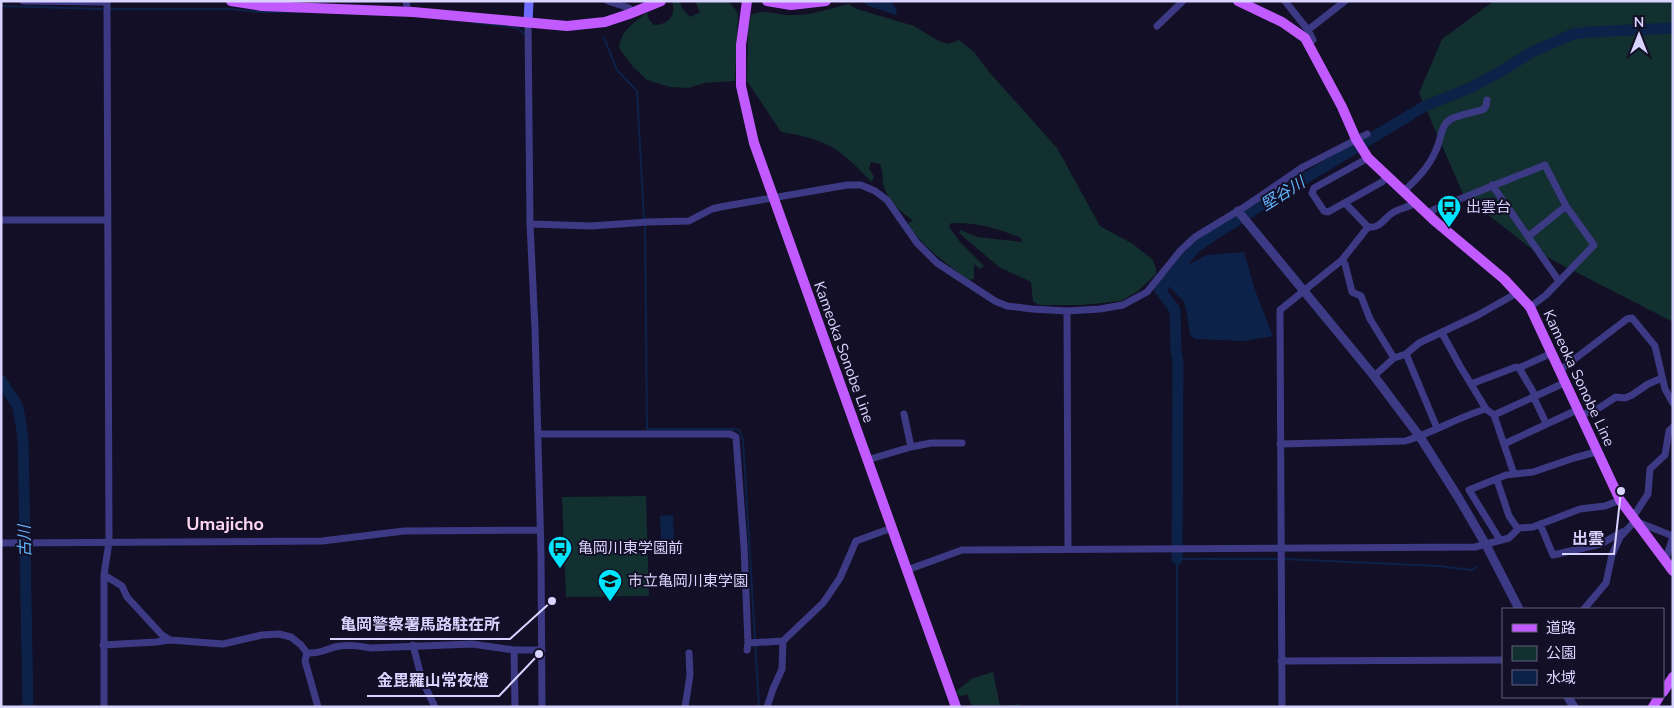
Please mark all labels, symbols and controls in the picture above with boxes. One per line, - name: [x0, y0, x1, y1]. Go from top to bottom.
- north arrow: [1614, 10, 1664, 60]
- text: N: [1634, 13, 1644, 32]
- water label: 堅谷川: [1257, 171, 1311, 216]
- bus stop icon: 出雲台: [1436, 194, 1462, 228]
- place label: 出雲台: [1466, 197, 1511, 217]
- street label: Kameoka Sonobe Line: [809, 279, 879, 425]
- street label: Kameoka Sonobe Line: [1538, 306, 1620, 450]
- district label: Umajicho: [186, 512, 264, 536]
- water label: 古川: [14, 523, 36, 557]
- callout: 出雲: [1562, 523, 1614, 554]
- text: 出雲: [1572, 528, 1604, 550]
- bus stop icon: 亀岡川東学園前: [547, 535, 573, 569]
- place label: 亀岡川東学園前: [578, 538, 683, 558]
- school or university icon: 市立亀岡川東学園: [597, 568, 623, 602]
- place label: 市立亀岡川東学園: [628, 571, 748, 591]
- callout: 亀岡警察署馬路駐在所: [330, 608, 510, 639]
- legend: [1502, 608, 1664, 698]
- text: 亀岡警察署馬路駐在所: [340, 614, 500, 636]
- text: 道路: [1546, 618, 1576, 638]
- text: 公園: [1546, 643, 1576, 663]
- callout: 金毘羅山常夜燈: [367, 665, 499, 696]
- text: 水域: [1546, 668, 1576, 688]
- text: 金毘羅山常夜燈: [377, 670, 489, 692]

